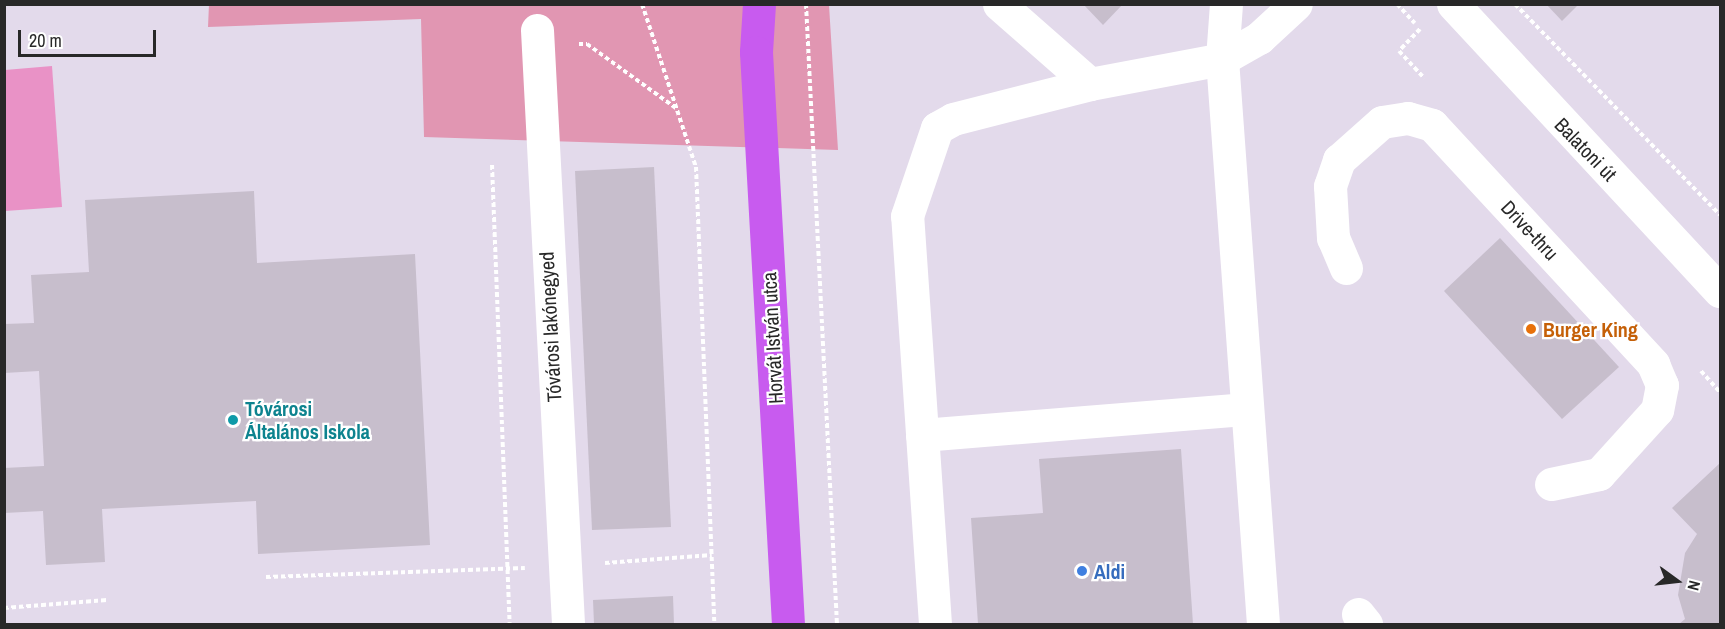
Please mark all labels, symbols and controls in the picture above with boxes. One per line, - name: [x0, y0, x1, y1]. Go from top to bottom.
- scale bar: [21, 18, 159, 56]
- text: 20 m: [29, 28, 62, 53]
- street label: Balatoni út: [1550, 112, 1622, 186]
- street label: Drive-thru: [1496, 195, 1564, 265]
- street label: Tóvárosi lakónegyed: [534, 251, 566, 403]
- street label: Horvát István utca: [757, 271, 787, 405]
- place label: Burger King: [1543, 317, 1638, 341]
- marker: Burger King: [1524, 322, 1538, 336]
- place label: Tóvárosi Általános Iskola: [245, 396, 370, 443]
- marker: Tóvárosi Általános Iskola: [226, 413, 240, 427]
- north arrow: [1647, 551, 1707, 611]
- place label: Aldi: [1094, 559, 1125, 583]
- marker: Aldi: [1075, 564, 1089, 578]
- text: N: [1683, 578, 1706, 593]

